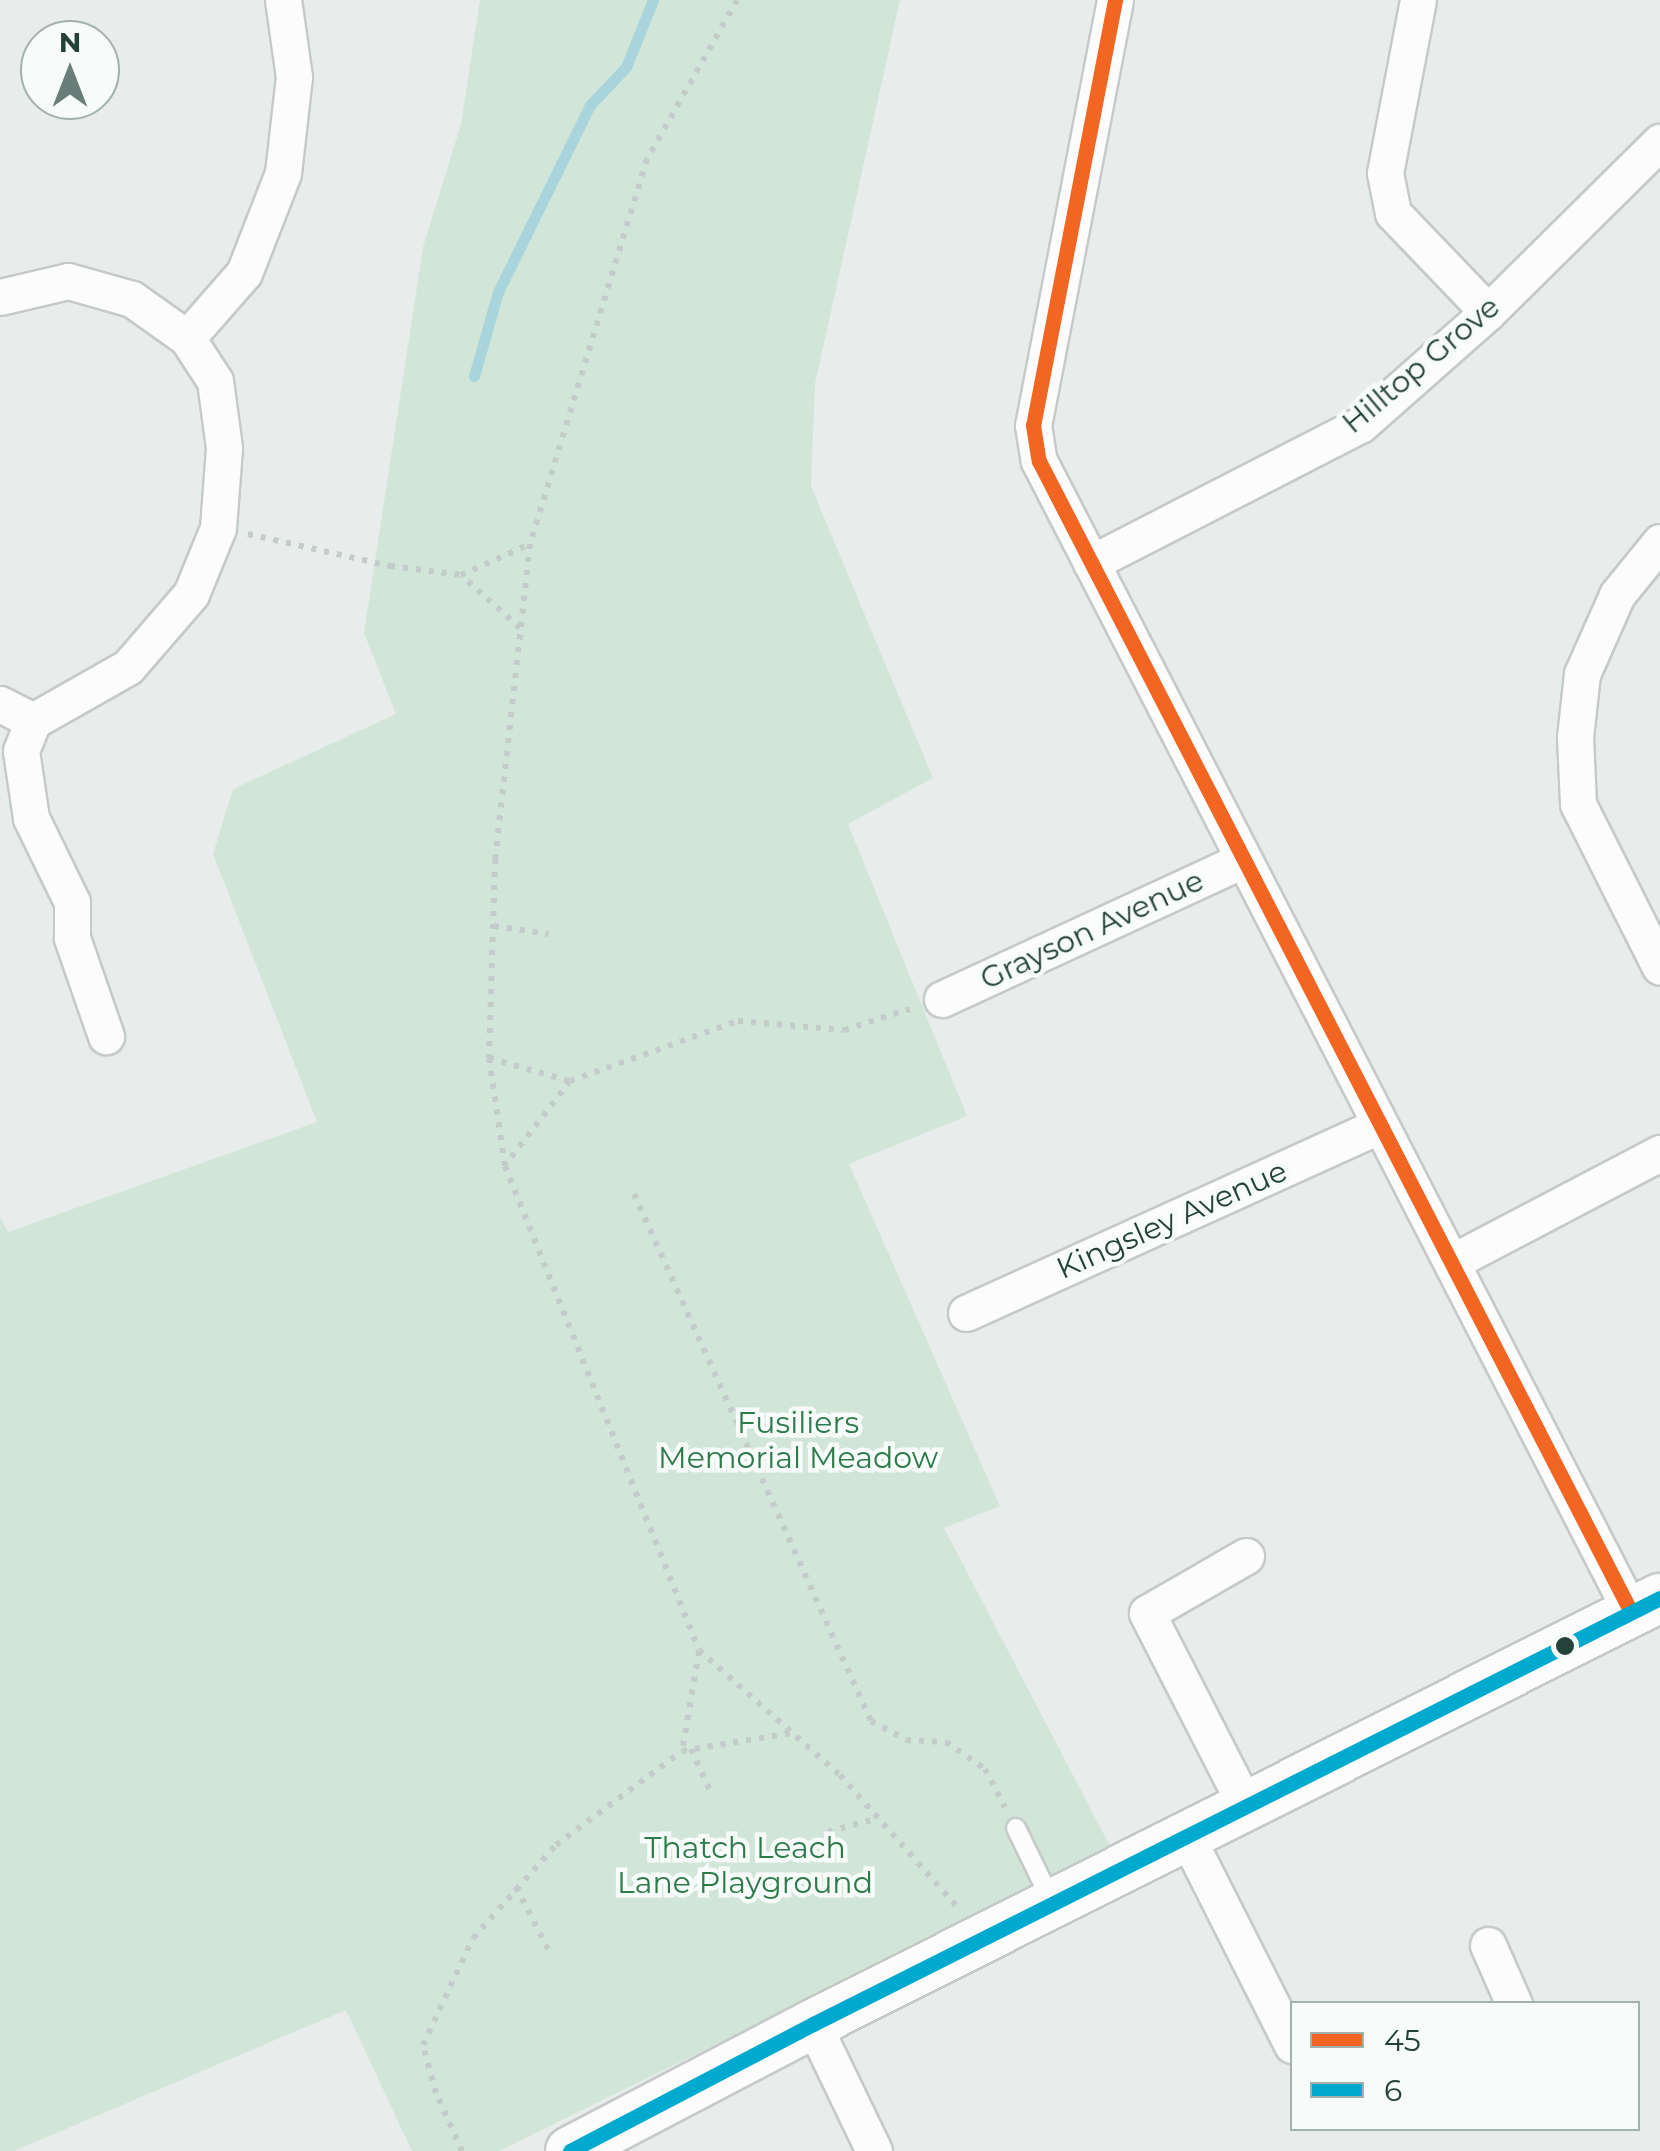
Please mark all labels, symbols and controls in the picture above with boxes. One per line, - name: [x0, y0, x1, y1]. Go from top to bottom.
- north arrow: [20, 20, 120, 120]
- text: N: [59, 25, 81, 59]
- street label: Hilltop Grove: [1335, 289, 1507, 441]
- street label: Grayson Avenue: [975, 863, 1209, 997]
- street label: Kingsley Avenue: [1051, 1153, 1293, 1287]
- park label: Fusiliers Memorial Meadow: [658, 1405, 938, 1476]
- unlabelled marker: [1555, 1636, 1575, 1656]
- park label: Thatch Leach Lane Playground: [617, 1830, 873, 1900]
- legend: [1290, 2001, 1640, 2131]
- text: 45: [1384, 2022, 1421, 2059]
- text: 6: [1384, 2072, 1402, 2109]

